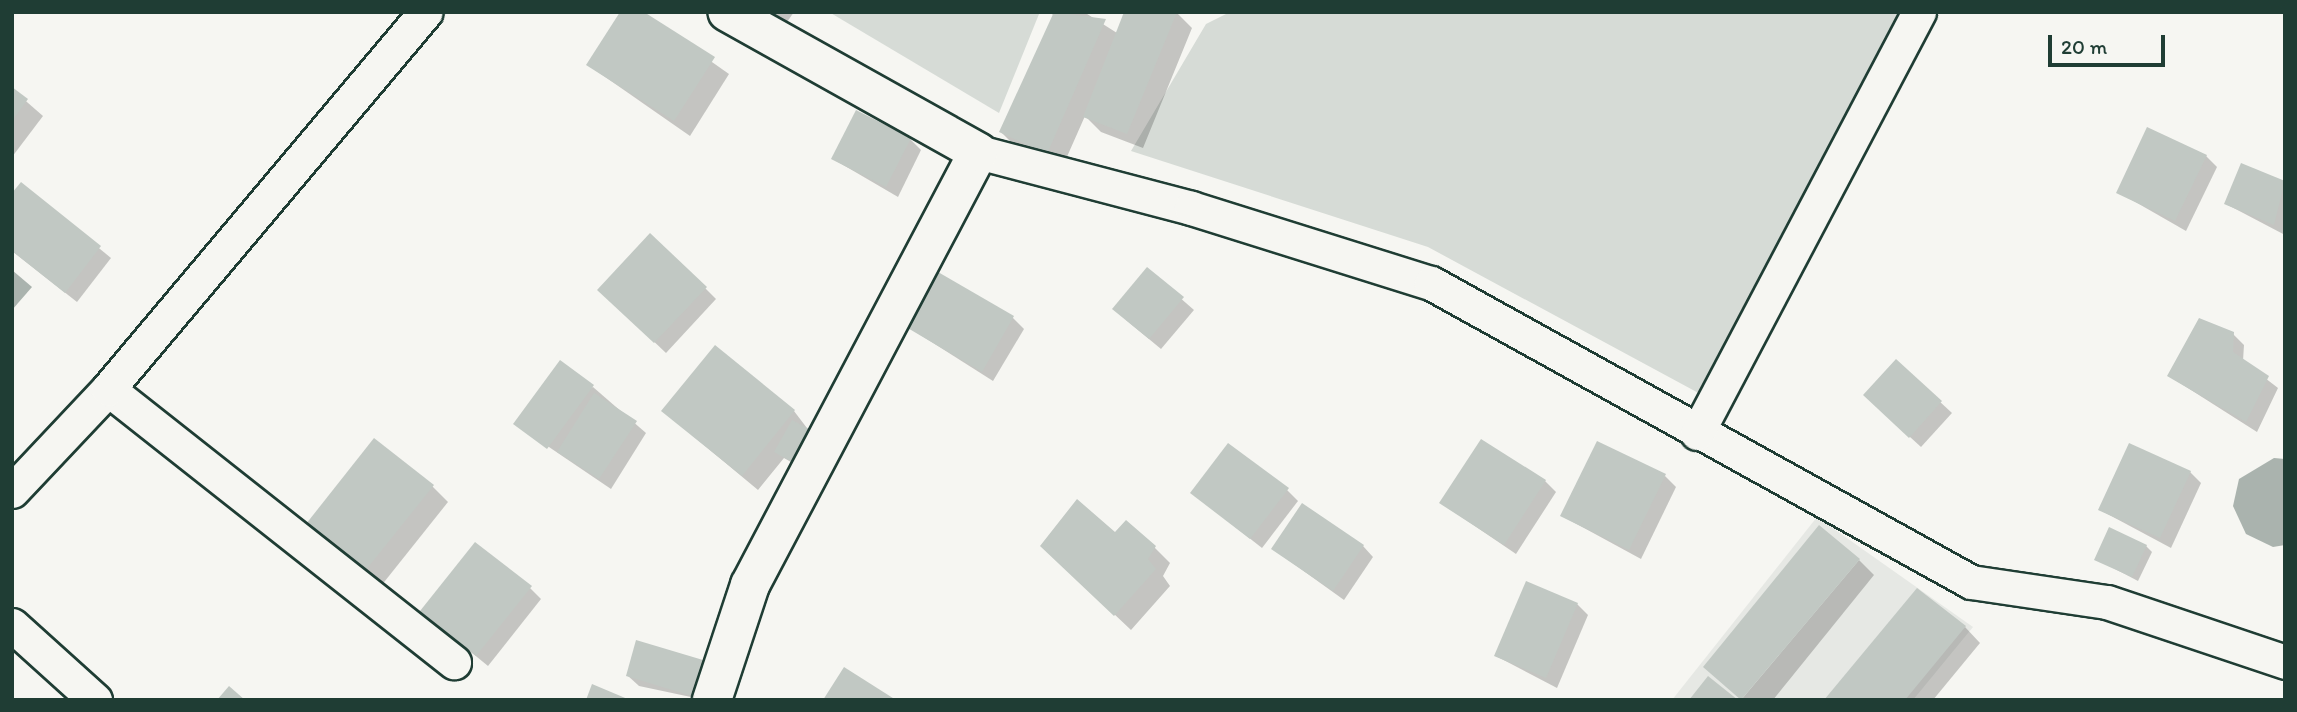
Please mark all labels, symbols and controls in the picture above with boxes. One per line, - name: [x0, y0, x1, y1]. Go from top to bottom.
- scale bar: [2052, 21, 2169, 65]
- text: 20 m: [2061, 34, 2107, 59]

